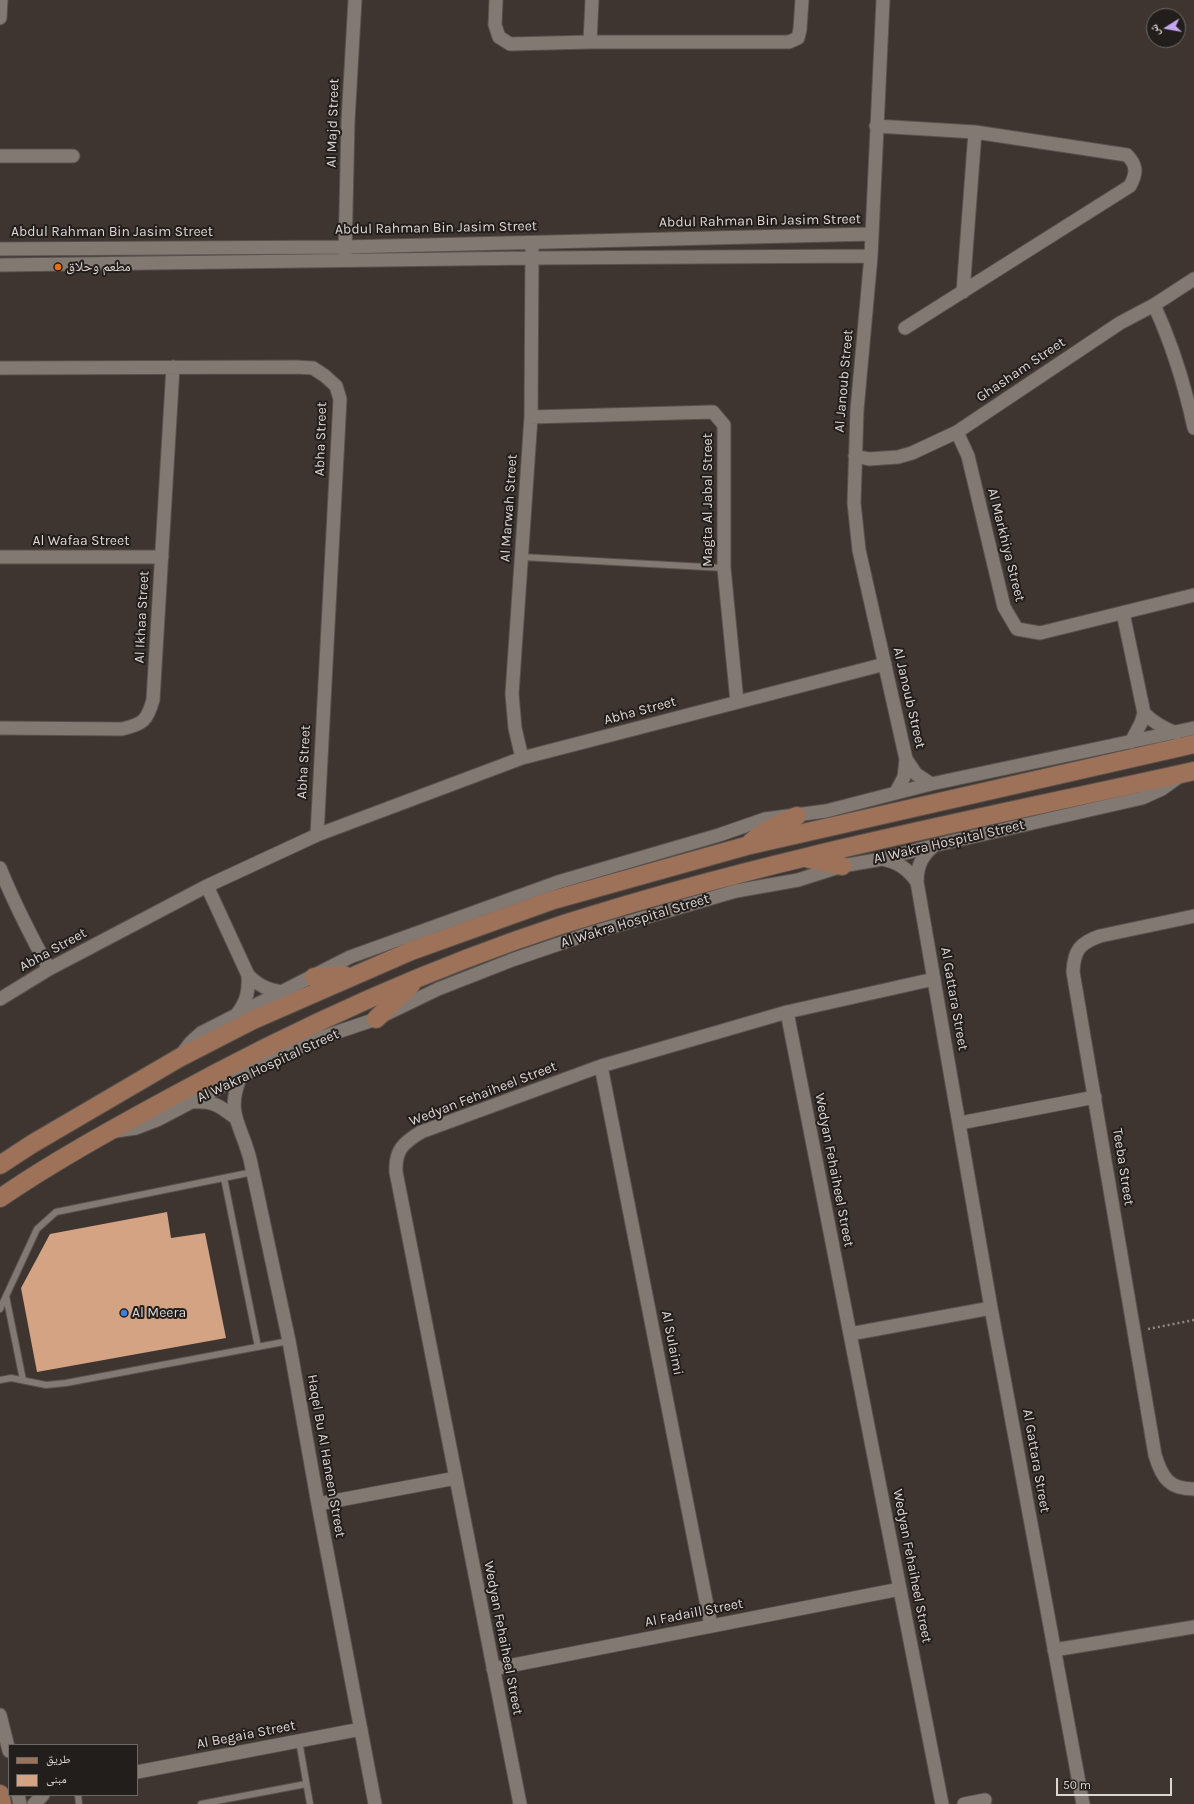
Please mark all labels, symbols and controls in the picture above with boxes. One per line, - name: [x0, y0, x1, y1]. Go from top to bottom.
- north arrow: [1146, 8, 1186, 48]
- text: ش: [1147, 23, 1162, 37]
- street label: Al Majd Street: [323, 78, 343, 168]
- street label: Abdul Rahman Bin Jasim Street: [659, 211, 861, 231]
- street label: Abdul Rahman Bin Jasim Street: [335, 218, 537, 238]
- street label: Abdul Rahman Bin Jasim Street: [11, 224, 213, 240]
- place label: مطعم وحلاق: [66, 259, 131, 275]
- marker: مطعم وحلاق: [53, 262, 63, 272]
- street label: Al Janoub Street: [831, 329, 857, 433]
- street label: Ghasham Street: [973, 334, 1069, 406]
- street label: Abha Street: [311, 402, 331, 476]
- street label: Magta Al Jabal Street: [700, 433, 716, 567]
- street label: Al Marwah Street: [497, 454, 521, 562]
- street label: Al Markhiya Street: [984, 486, 1028, 604]
- street label: Al Wafaa Street: [32, 533, 130, 549]
- street label: Al Ikhaa Street: [131, 570, 153, 664]
- street label: Al Janoub Street: [889, 646, 929, 750]
- street label: Abha Street: [602, 693, 678, 729]
- street label: Abha Street: [294, 724, 314, 800]
- street label: Al Wakra Hospital Street: [872, 816, 1026, 868]
- street label: Al Wakra Hospital Street: [559, 890, 711, 952]
- street label: Abha Street: [16, 925, 90, 975]
- street label: Al Gattara Street: [937, 946, 971, 1052]
- street label: Al Wakra Hospital Street: [194, 1026, 342, 1106]
- street label: Wedyan Fehaiheel Street: [407, 1058, 559, 1130]
- street label: Wedyan Fehaiheel Street: [811, 1092, 857, 1248]
- street label: Teeba Street: [1109, 1127, 1137, 1207]
- place label: Al Meera: [132, 1305, 186, 1321]
- marker: Al Meera: [119, 1308, 129, 1318]
- street label: Al Sulaimi: [658, 1309, 686, 1377]
- street label: Haqel Bu Al Haneen Street: [303, 1373, 349, 1539]
- street label: Al Gattara Street: [1019, 1408, 1053, 1514]
- street label: Wedyan Fehaiheel Street: [889, 1488, 935, 1644]
- street label: Wedyan Fehaiheel Street: [480, 1560, 526, 1716]
- street label: Al Fadaill Street: [643, 1595, 745, 1631]
- street label: Al Begaia Street: [195, 1717, 297, 1753]
- legend: [8, 1744, 138, 1796]
- text: طريق: [46, 1752, 71, 1766]
- scale bar: [1058, 1770, 1174, 1796]
- text: مبنى: [46, 1772, 67, 1786]
- text: 50 m: [1063, 1778, 1091, 1792]

